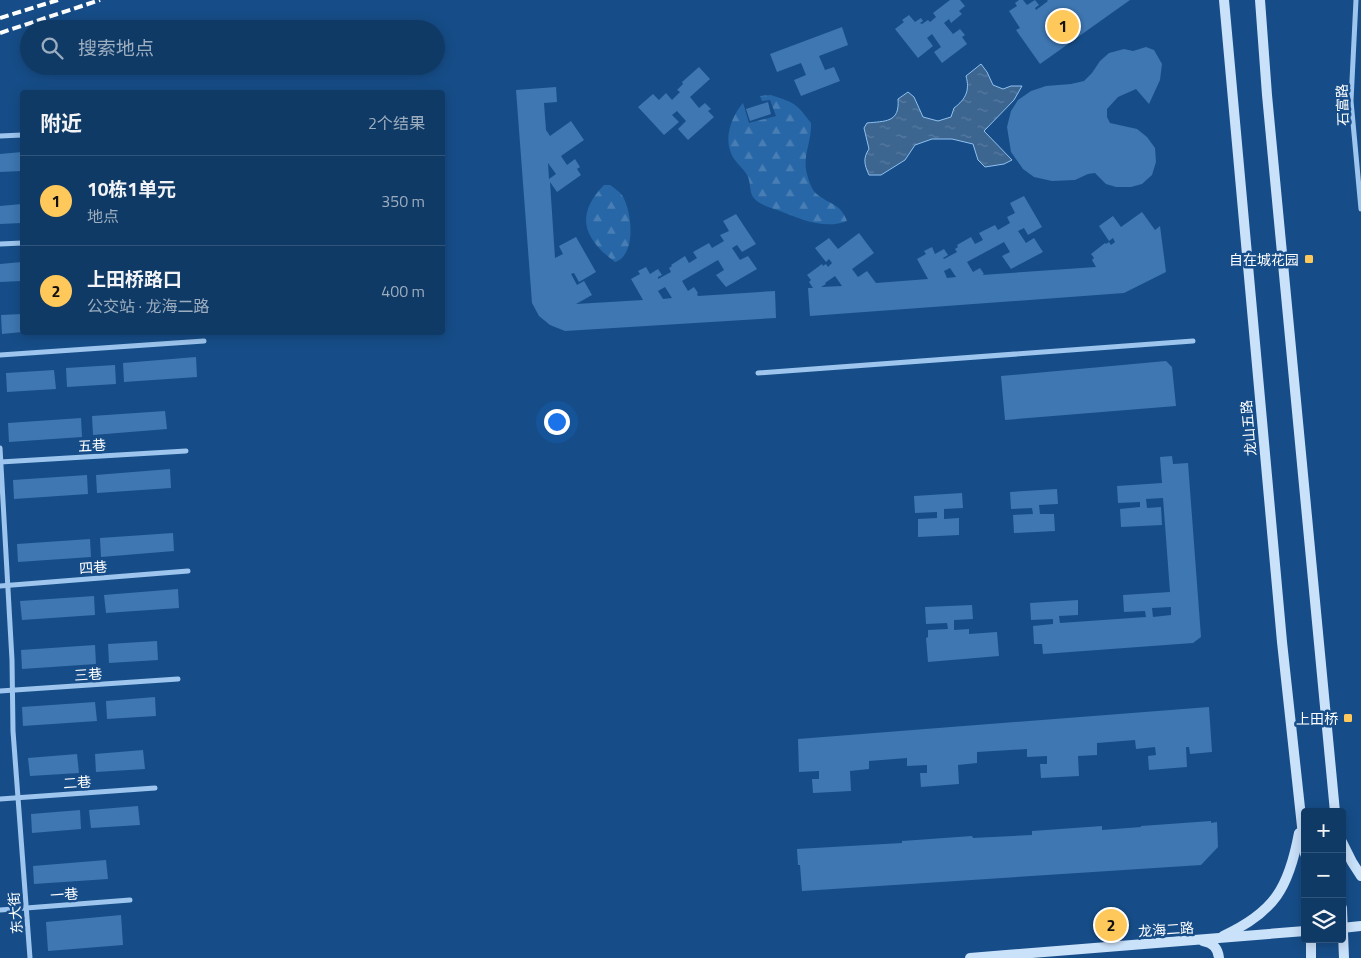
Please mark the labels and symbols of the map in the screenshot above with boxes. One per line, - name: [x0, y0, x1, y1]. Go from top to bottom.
- pin: 1: [1047, 7, 1079, 45]
- street label: 石富路: [1331, 84, 1353, 126]
- place label: 自在城花园: [1229, 249, 1299, 270]
- marker: 自在城花园: [1303, 253, 1315, 265]
- street label: 龙山五路: [1235, 399, 1261, 457]
- your location: [544, 409, 570, 435]
- street label: 五巷: [77, 434, 107, 456]
- street label: 四巷: [78, 556, 108, 578]
- street label: 三巷: [73, 663, 103, 685]
- place label: 上田桥: [1296, 708, 1338, 729]
- marker: 上田桥: [1342, 712, 1354, 724]
- street label: 二巷: [62, 771, 92, 793]
- street label: 一巷: [49, 883, 79, 905]
- street label: 东大街: [3, 891, 27, 935]
- pin: 2: [1095, 906, 1127, 944]
- street label: 龙海二路: [1137, 917, 1195, 941]

